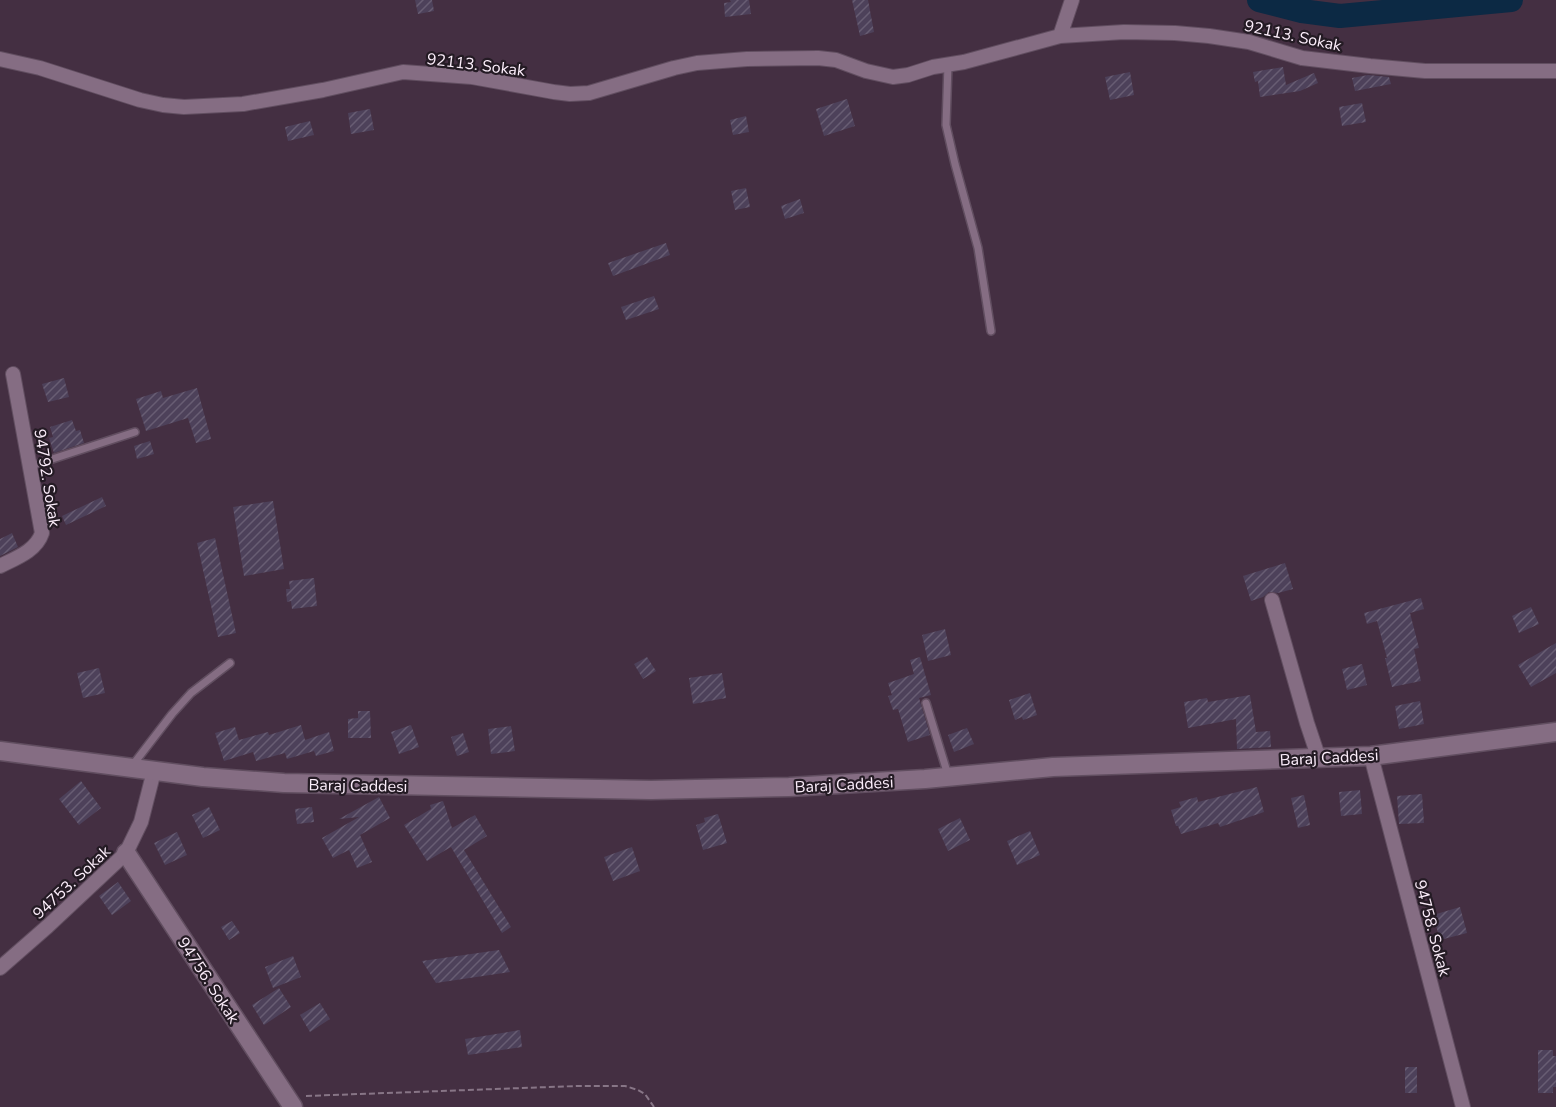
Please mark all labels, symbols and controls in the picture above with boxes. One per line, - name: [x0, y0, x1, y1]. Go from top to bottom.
- street label: 92113. Sokak: [1242, 15, 1344, 57]
- street label: 92113. Sokak: [425, 48, 527, 82]
- street label: 94792. Sokak: [28, 428, 66, 530]
- street label: Baraj Caddesi: [1279, 744, 1379, 772]
- street label: Baraj Caddesi: [794, 771, 894, 799]
- street label: Baraj Caddesi: [308, 774, 408, 798]
- street label: 94753. Sokak: [28, 840, 116, 925]
- street label: 94758. Sokak: [1409, 878, 1456, 980]
- street label: 94756. Sokak: [172, 933, 245, 1029]

